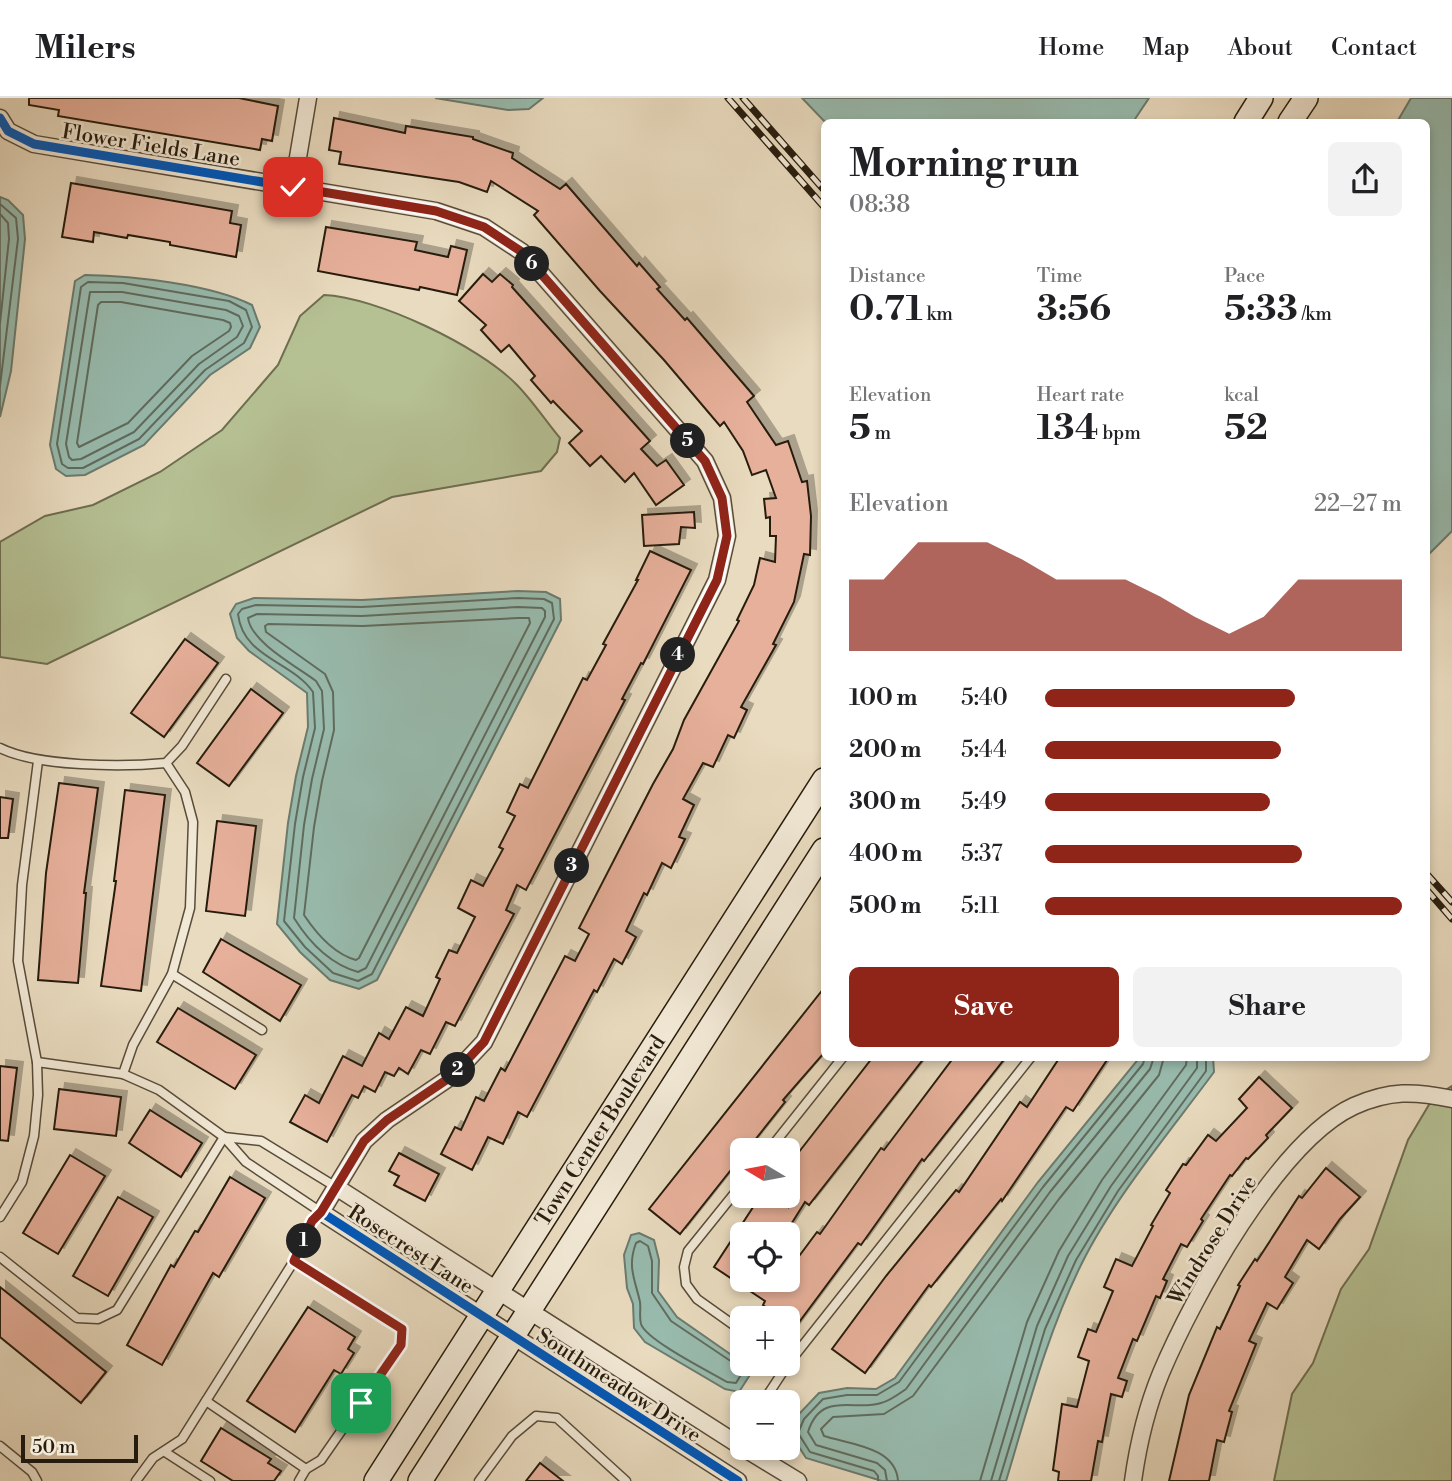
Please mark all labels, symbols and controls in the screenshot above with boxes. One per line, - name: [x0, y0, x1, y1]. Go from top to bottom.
- text: Milers: [35, 28, 136, 69]
- text: Home: [1039, 33, 1104, 63]
- text: Map: [1142, 33, 1190, 63]
- text: About: [1228, 33, 1293, 63]
- text: Contact: [1331, 33, 1417, 63]
- street label: Flower Fields Lane: [60, 119, 242, 173]
- text: Morning run: [849, 141, 1079, 188]
- button: share: [1328, 142, 1402, 216]
- pin: [263, 157, 323, 217]
- icon: check: [274, 168, 312, 206]
- text: 08:38: [849, 191, 910, 219]
- pin: 6: [514, 246, 550, 282]
- text: 6: [526, 251, 537, 275]
- text: Distance: [849, 264, 926, 288]
- text: Time: [1037, 264, 1082, 288]
- text: Pace: [1224, 264, 1265, 288]
- text: 0.71: [849, 288, 922, 331]
- text: 3:56: [1037, 288, 1111, 331]
- text: 5:33: [1224, 288, 1298, 331]
- text: km: [922, 302, 953, 326]
- text: /km: [1298, 302, 1332, 326]
- text: Elevation: [849, 383, 931, 407]
- text: Heart rate: [1037, 383, 1124, 407]
- text: kcal: [1224, 383, 1259, 407]
- text: 5: [849, 407, 871, 450]
- text: 134: [1037, 407, 1099, 450]
- text: 52: [1224, 407, 1268, 450]
- text: m: [871, 421, 891, 445]
- text: bpm: [1099, 421, 1141, 445]
- pin: 5: [670, 424, 706, 458]
- text: 5: [682, 428, 693, 452]
- text: Elevation: [849, 490, 949, 518]
- text: 22–27 m: [1314, 490, 1402, 518]
- pin: 4: [660, 638, 696, 672]
- text: 4: [671, 642, 684, 666]
- text: 100 m: [849, 684, 917, 712]
- text: 5:40: [961, 684, 1008, 712]
- text: 200 m: [849, 736, 921, 764]
- text: 5:44: [961, 736, 1007, 764]
- text: 300 m: [849, 788, 921, 816]
- text: 5:49: [961, 788, 1007, 816]
- text: 400 m: [849, 840, 922, 868]
- text: 5:37: [961, 840, 1003, 868]
- pin: 3: [554, 848, 590, 884]
- text: 3: [566, 853, 577, 877]
- text: 500 m: [849, 892, 921, 920]
- text: 5:11: [961, 892, 999, 920]
- button: Save: [849, 967, 1119, 1047]
- button: Share: [1133, 967, 1402, 1047]
- street label: Town Center Boulevard: [530, 1031, 672, 1231]
- pin: 2: [440, 1052, 476, 1088]
- text: 2: [452, 1057, 463, 1081]
- north arrow: [730, 1138, 800, 1208]
- map controls: [730, 1138, 800, 1460]
- street label: Windrose Drive: [1162, 1171, 1263, 1311]
- street label: Rosecrest Lane: [343, 1199, 478, 1300]
- button: locate: [730, 1222, 800, 1292]
- pin: 1: [286, 1224, 322, 1258]
- text: 1: [299, 1228, 308, 1252]
- button: +: [730, 1306, 800, 1376]
- street label: Southmeadow Drive: [531, 1323, 706, 1449]
- pin: [331, 1373, 391, 1433]
- icon: arrive: [342, 1384, 380, 1422]
- button: −: [730, 1390, 800, 1460]
- scale bar: [21, 1432, 138, 1464]
- text: 50 m: [32, 1435, 76, 1459]

